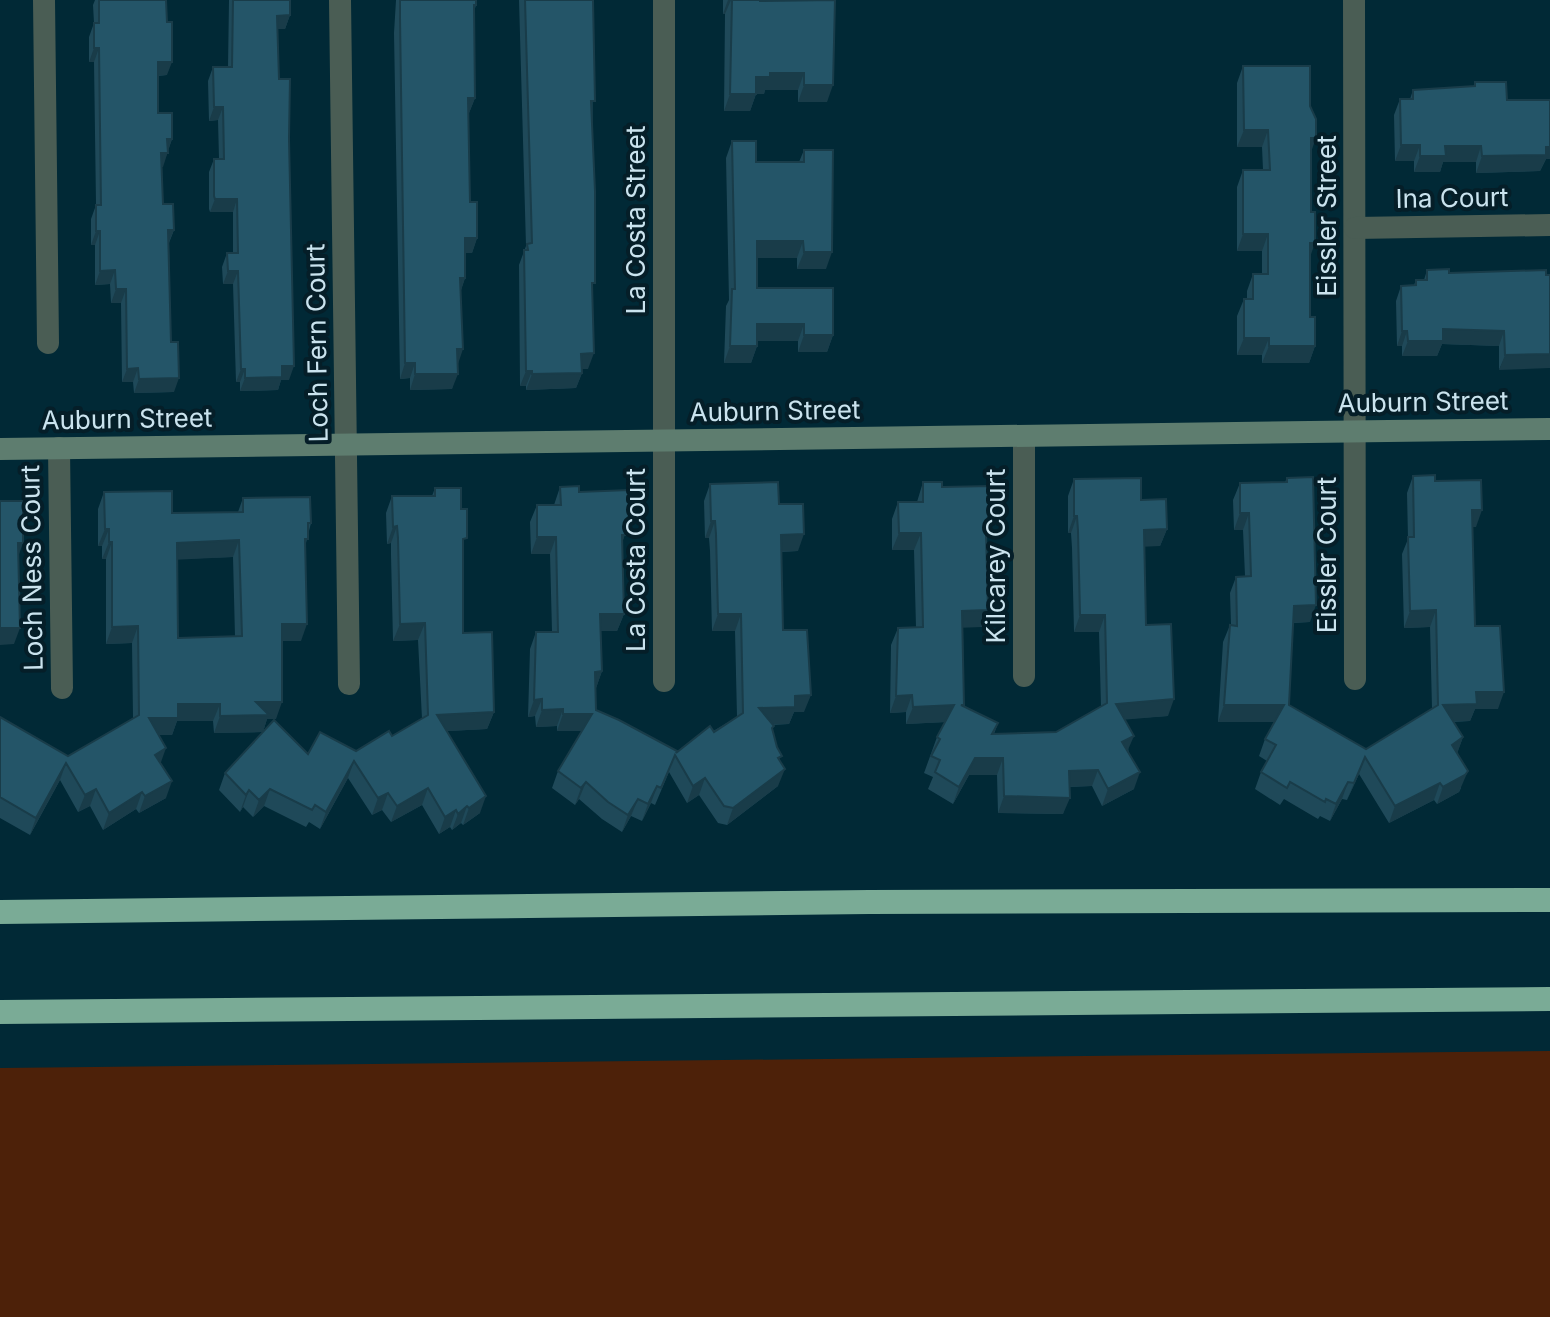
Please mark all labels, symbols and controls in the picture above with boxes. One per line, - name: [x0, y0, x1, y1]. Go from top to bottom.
- street label: La Costa Street: [620, 126, 651, 314]
- street label: Eissler Street: [1311, 135, 1342, 297]
- street label: Ina Court: [1395, 181, 1509, 214]
- street label: Loch Fern Court: [299, 243, 334, 443]
- street label: Auburn Street: [1337, 385, 1509, 418]
- street label: Auburn Street: [689, 394, 861, 427]
- street label: Auburn Street: [41, 402, 213, 435]
- street label: Loch Ness Court: [14, 465, 49, 671]
- street label: La Costa Court: [620, 468, 651, 652]
- street label: Kilcarey Court: [980, 469, 1011, 643]
- street label: Eissler Court: [1311, 477, 1342, 633]

